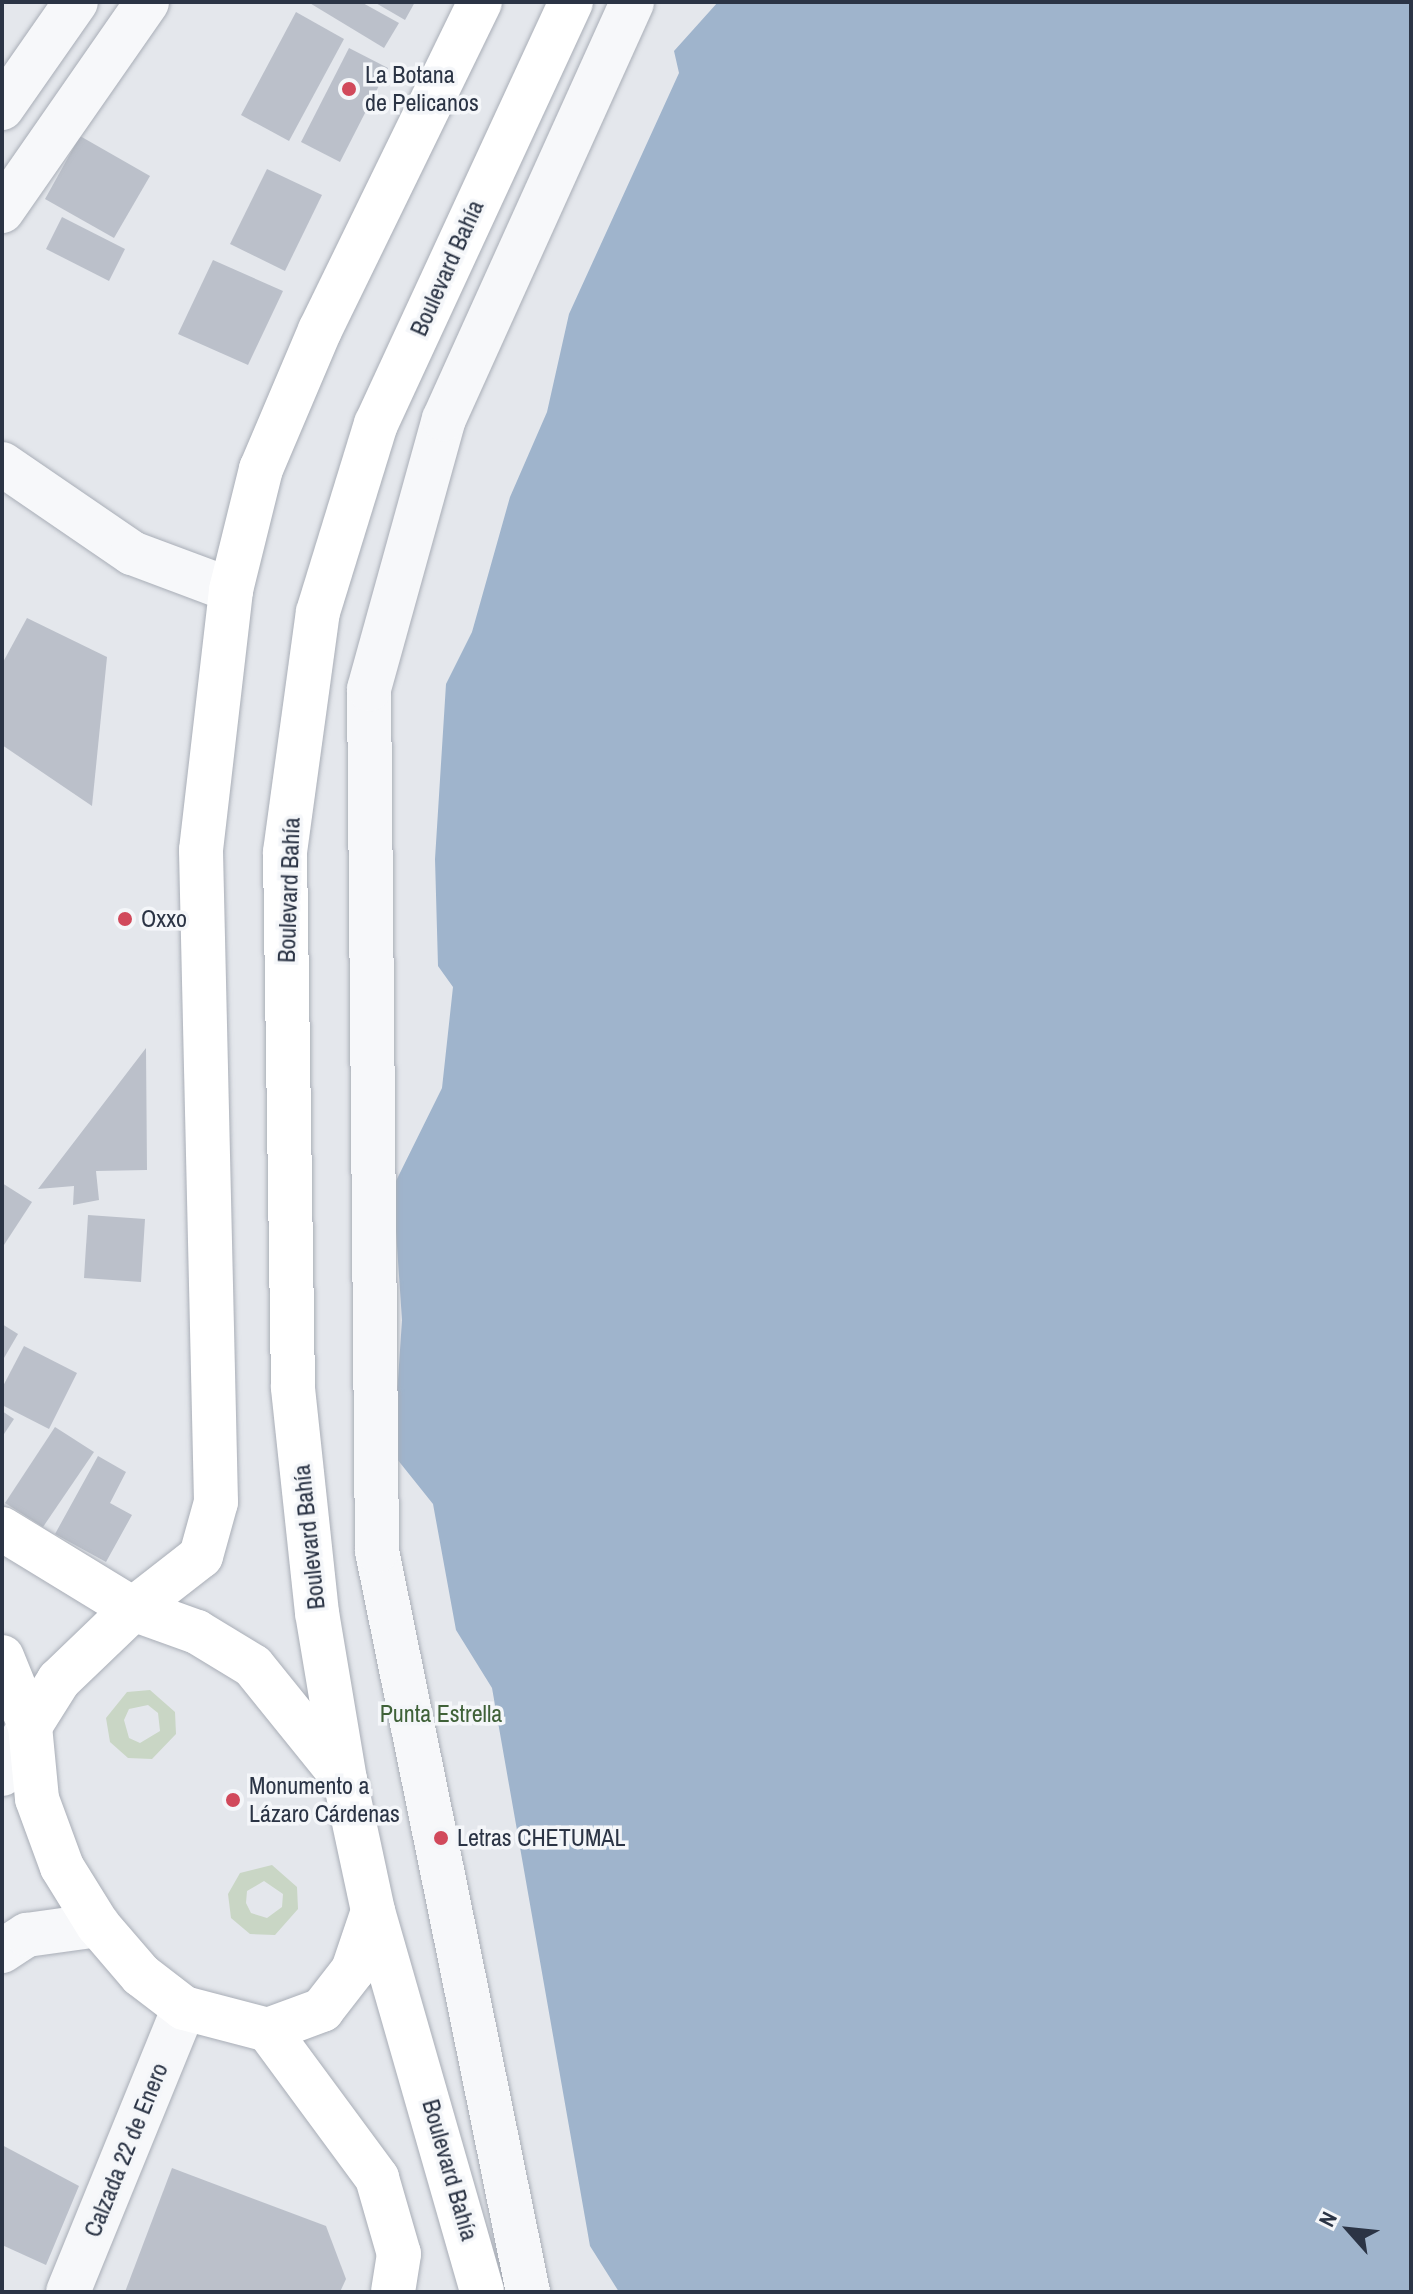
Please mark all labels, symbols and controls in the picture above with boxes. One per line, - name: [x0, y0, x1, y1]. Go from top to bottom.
- place label: La Botana de Pelicanos: [365, 61, 479, 117]
- marker: La Botana de Pelicanos: [340, 80, 358, 98]
- street label: Boulevard Bahía: [404, 196, 490, 340]
- street label: Boulevard Bahía: [272, 817, 306, 963]
- place label: Oxxo: [141, 905, 187, 933]
- marker: Oxxo: [116, 910, 134, 928]
- street label: Boulevard Bahía: [287, 1463, 331, 1611]
- park label: Punta Estrella: [380, 1700, 502, 1728]
- place label: Monumento a Lázaro Cárdenas: [249, 1772, 400, 1828]
- marker: Monumento a Lázaro Cárdenas: [224, 1791, 242, 1809]
- place label: Letras CHETUMAL: [457, 1824, 625, 1852]
- marker: Letras CHETUMAL: [432, 1829, 450, 1847]
- street label: Calzada 22 de Enero: [78, 2059, 174, 2241]
- street label: Boulevard Bahía: [416, 2096, 484, 2244]
- north arrow: [1309, 2190, 1389, 2270]
- text: N: [1311, 2206, 1344, 2232]

